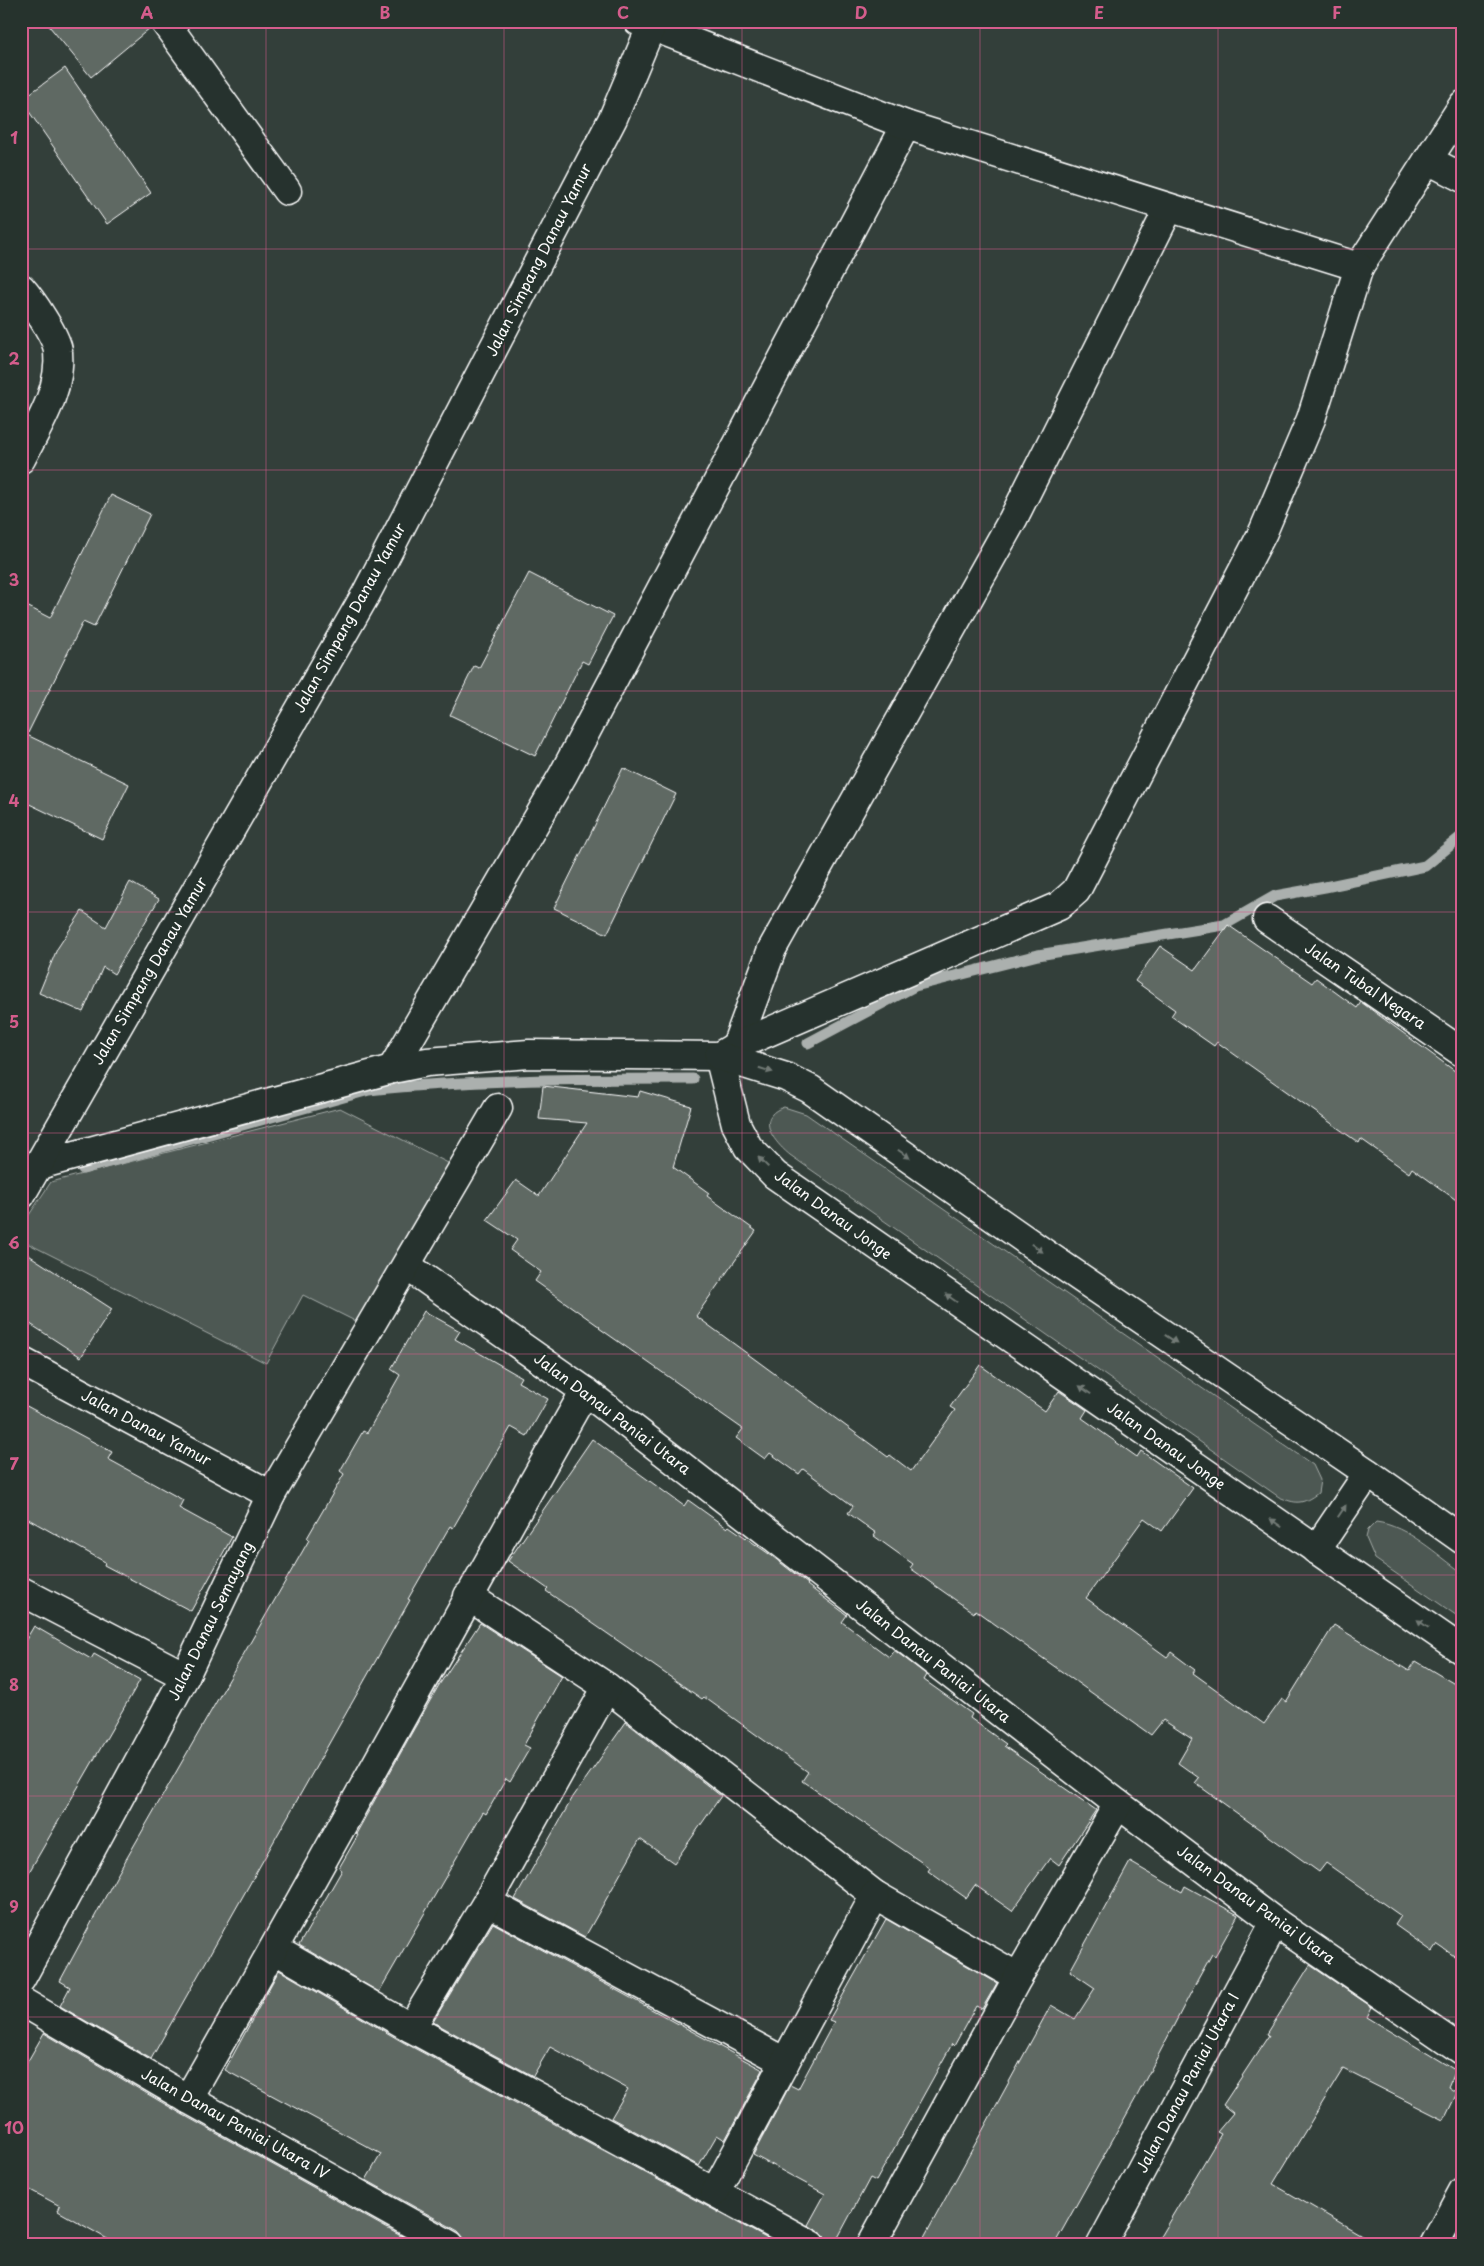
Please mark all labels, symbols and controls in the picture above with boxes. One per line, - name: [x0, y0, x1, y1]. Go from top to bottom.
- text: A: [141, 0, 154, 24]
- text: B: [380, 0, 391, 24]
- text: C: [617, 0, 629, 24]
- text: D: [855, 0, 867, 24]
- text: E: [1094, 0, 1104, 24]
- text: F: [1332, 0, 1342, 24]
- text: 1: [10, 125, 18, 149]
- street label: Jalan Simpang Danau Yamur: [479, 159, 596, 360]
- text: 2: [8, 346, 20, 370]
- street label: Jalan Simpang Danau Yamur: [287, 518, 411, 716]
- text: 3: [9, 567, 19, 591]
- text: 4: [9, 788, 20, 812]
- street label: Jalan Simpang Danau Yamur: [85, 872, 212, 1069]
- street label: Jalan Tubal Negara: [1301, 936, 1432, 1034]
- text: 5: [9, 1009, 19, 1033]
- one-way arrow: [758, 1067, 773, 1075]
- one-way arrow: [897, 1149, 911, 1159]
- one-way arrow: [757, 1156, 769, 1168]
- street label: Jalan Danau Jonge: [770, 1163, 897, 1264]
- text: 6: [8, 1230, 20, 1254]
- one-way arrow: [1030, 1243, 1044, 1253]
- one-way arrow: [944, 1293, 958, 1303]
- one-way arrow: [1164, 1334, 1178, 1344]
- street label: Jalan Danau Paniai Utara: [530, 1346, 696, 1480]
- street label: Jalan Danau Yamur: [78, 1383, 216, 1471]
- one-way arrow: [1078, 1385, 1091, 1395]
- street label: Jalan Danau Jonge: [1103, 1395, 1231, 1494]
- text: 7: [9, 1451, 19, 1475]
- one-way arrow: [1337, 1505, 1347, 1518]
- one-way arrow: [1269, 1518, 1283, 1528]
- street label: Jalan Danau Semayang: [161, 1537, 258, 1704]
- street label: Jalan Danau Paniai Utara: [852, 1592, 1017, 1728]
- one-way arrow: [1416, 1619, 1429, 1629]
- text: 8: [9, 1672, 19, 1696]
- street label: Jalan Danau Paniai Utara: [1173, 1838, 1341, 1970]
- text: 9: [9, 1894, 19, 1918]
- street label: Jalan Danau Paniai Utara I: [1129, 1988, 1244, 2176]
- street label: Jalan Danau Paniai Utara IV: [138, 2061, 334, 2184]
- text: 10: [4, 2115, 24, 2139]

